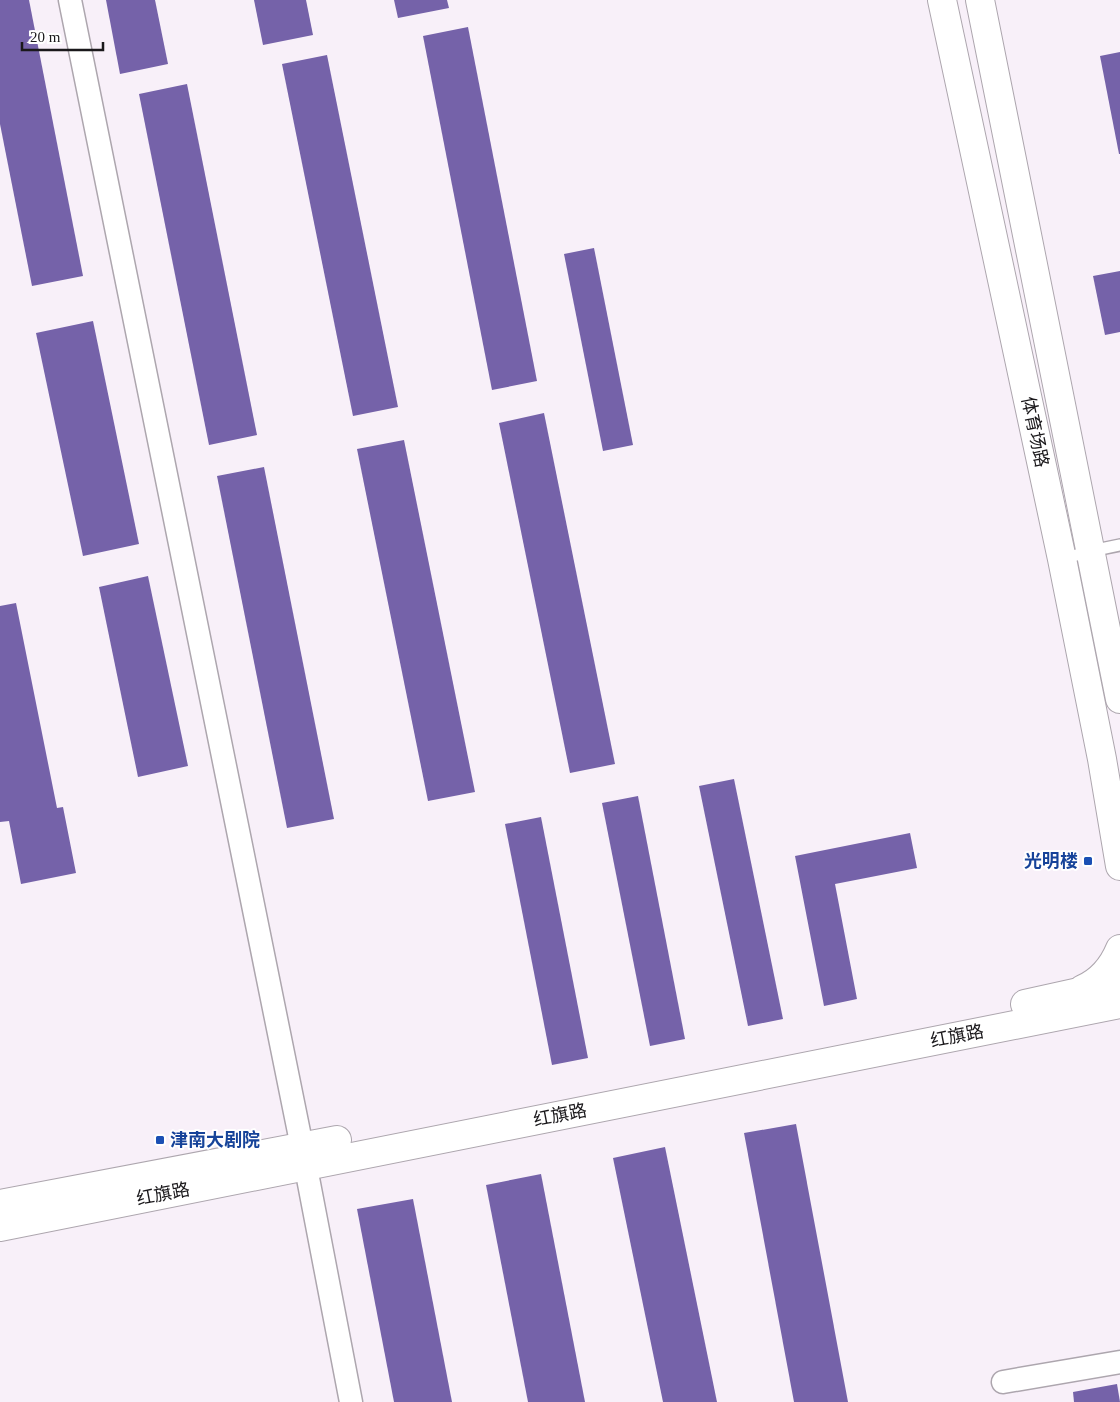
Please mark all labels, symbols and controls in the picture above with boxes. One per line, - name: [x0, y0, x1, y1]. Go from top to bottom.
- scale bar: [22, 20, 104, 52]
- text: 20 m: [30, 29, 61, 45]
- street label: 体育场路: [1018, 395, 1052, 469]
- place label: 光明楼: [1024, 851, 1078, 871]
- marker: 光明楼: [1082, 855, 1094, 867]
- street label: 红旗路: [929, 1021, 985, 1051]
- street label: 红旗路: [532, 1100, 588, 1130]
- place label: 津南大剧院: [170, 1130, 260, 1150]
- marker: 津南大剧院: [154, 1134, 166, 1146]
- street label: 红旗路: [135, 1179, 191, 1209]

